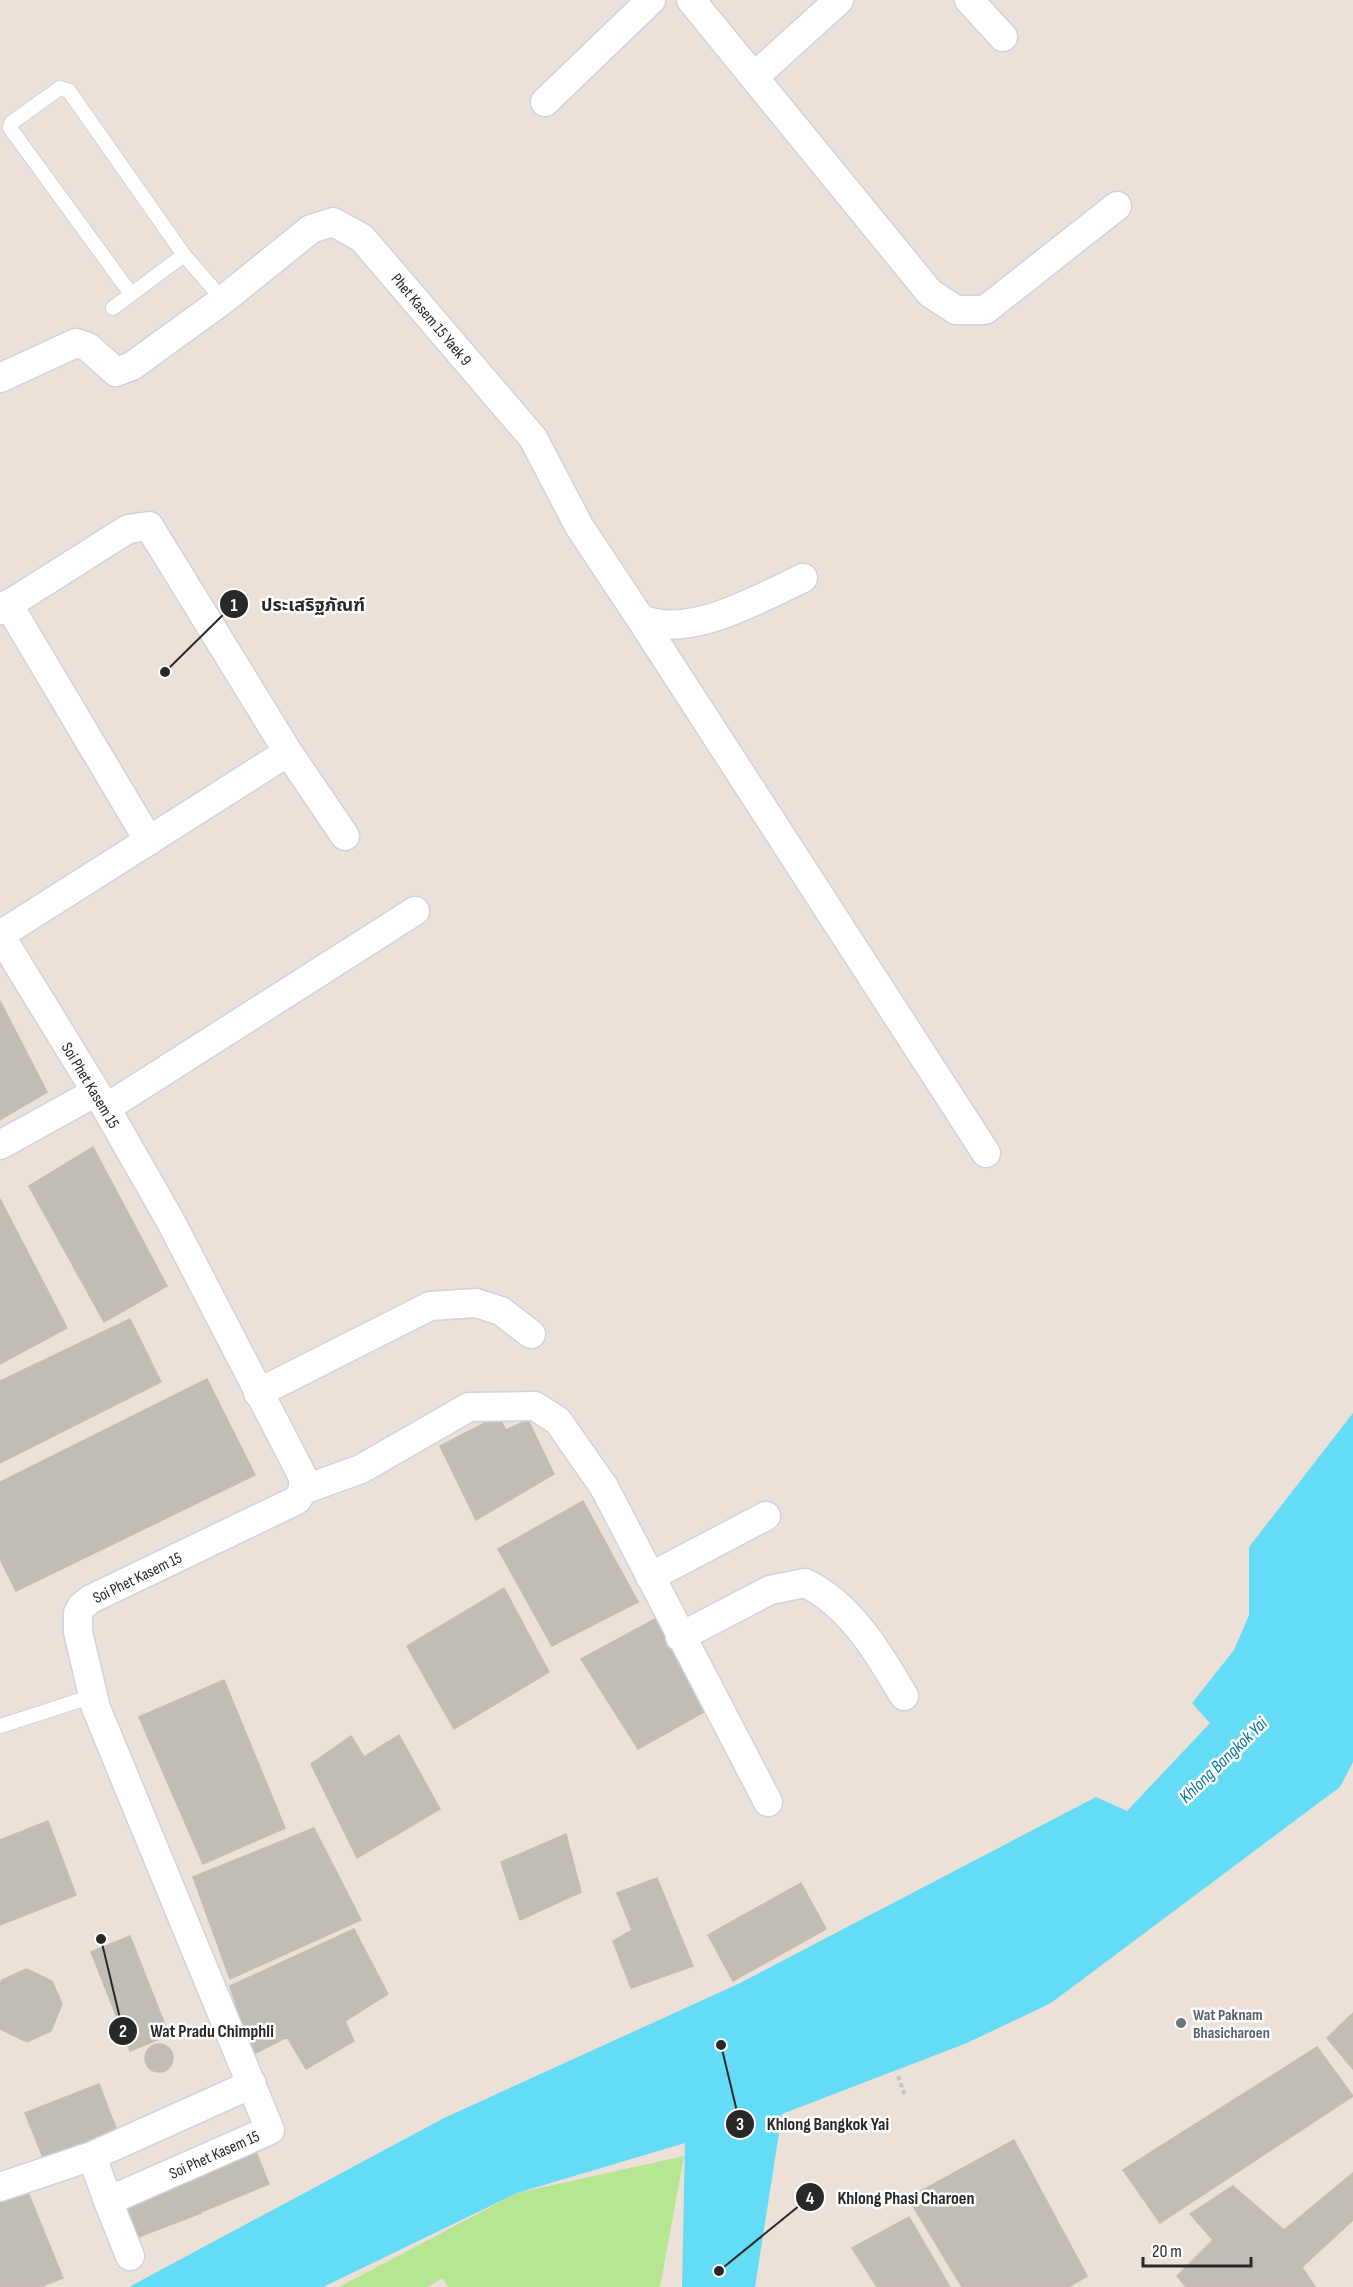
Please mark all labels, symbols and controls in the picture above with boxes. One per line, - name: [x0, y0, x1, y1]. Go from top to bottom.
- street label: Phet Kasem 15 Yaek 9: [387, 270, 475, 370]
- callout: ประเสริฐภัณฑ์: [219, 586, 377, 622]
- text: 1: [230, 595, 238, 616]
- text: ประเสริฐภัณฑ์: [261, 595, 365, 616]
- street label: Soi Phet Kasem 15: [57, 1039, 123, 1132]
- street label: Soi Phet Kasem 15: [90, 1549, 185, 1608]
- water label: Khlong Bangkok Yai: [1175, 1713, 1272, 1808]
- place label: Wat Paknam Bhasicharoen: [1193, 2006, 1270, 2043]
- callout: Wat Pradu Chimphli: [108, 2013, 285, 2049]
- marker: Wat Paknam Bhasicharoen: [1174, 2016, 1188, 2030]
- text: 2: [119, 2021, 127, 2042]
- text: Wat Pradu Chimphli: [150, 2021, 274, 2042]
- callout: Khlong Bangkok Yai: [725, 2106, 901, 2142]
- text: 3: [736, 2114, 744, 2135]
- text: Khlong Bangkok Yai: [767, 2114, 889, 2135]
- street label: Soi Phet Kasem 15: [167, 2127, 263, 2184]
- callout: Khlong Phasi Charoen: [795, 2179, 987, 2215]
- text: 4: [806, 2188, 815, 2209]
- text: Khlong Phasi Charoen: [837, 2188, 975, 2209]
- scale bar: [1143, 2230, 1251, 2268]
- text: 20 m: [1152, 2241, 1182, 2262]

